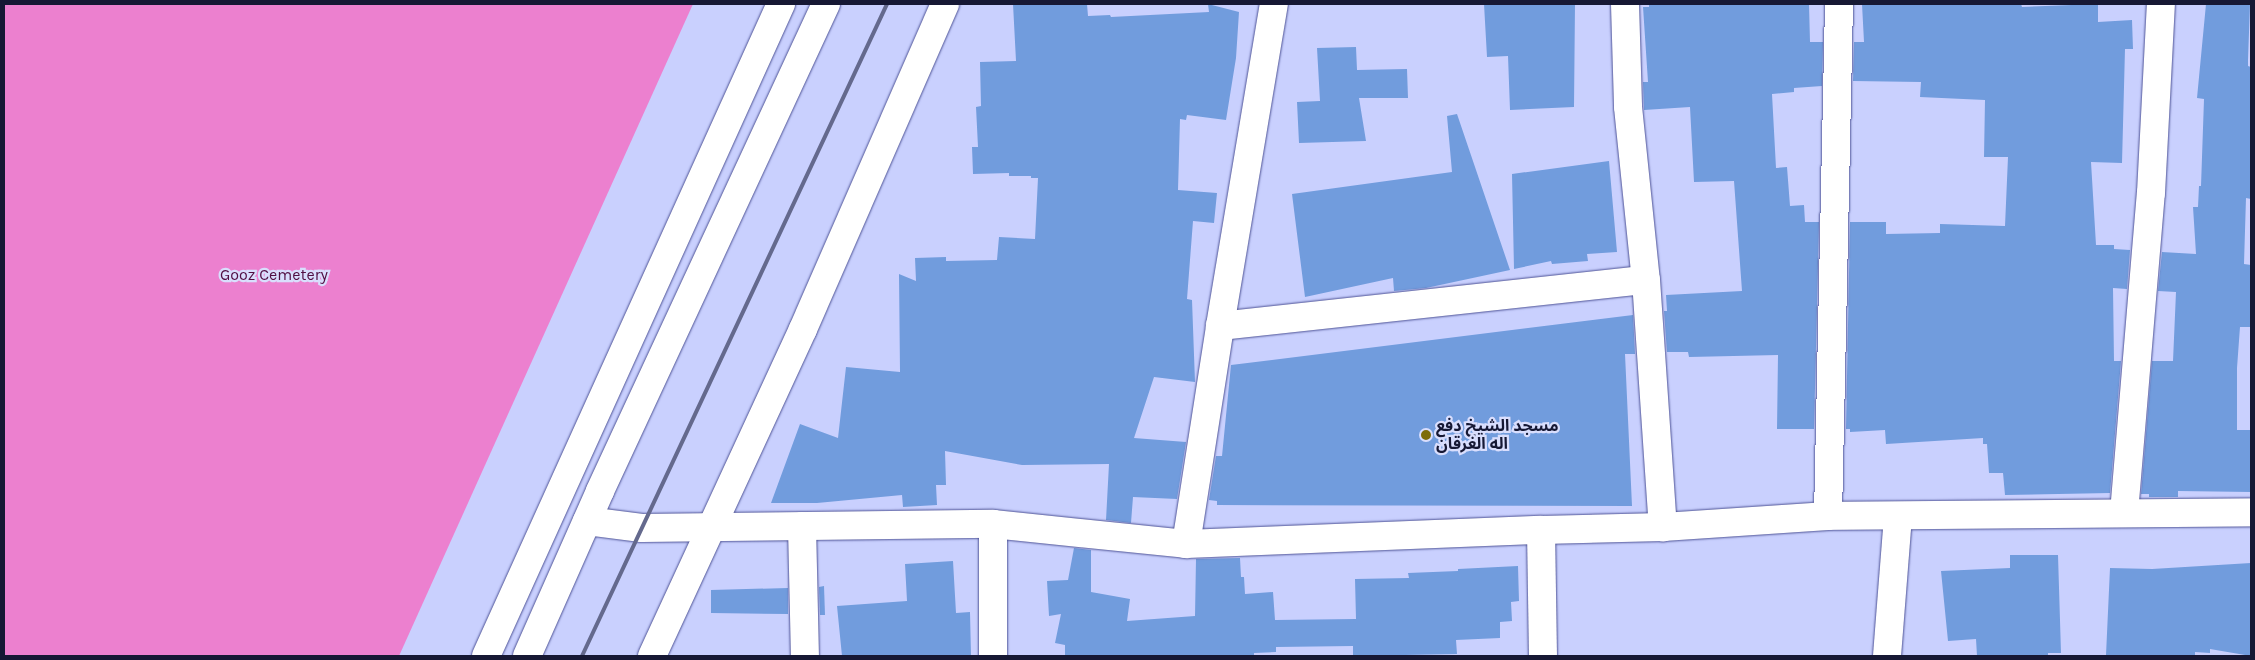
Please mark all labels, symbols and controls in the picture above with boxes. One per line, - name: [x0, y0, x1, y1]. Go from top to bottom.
- park label: Gooz Cemetery: [220, 265, 328, 285]
- place label: مسجد الشيخ دفع اله الغرقان: [1436, 416, 1559, 454]
- marker: مسجد الشيخ دفع اله الغرقان: [1420, 429, 1432, 441]

